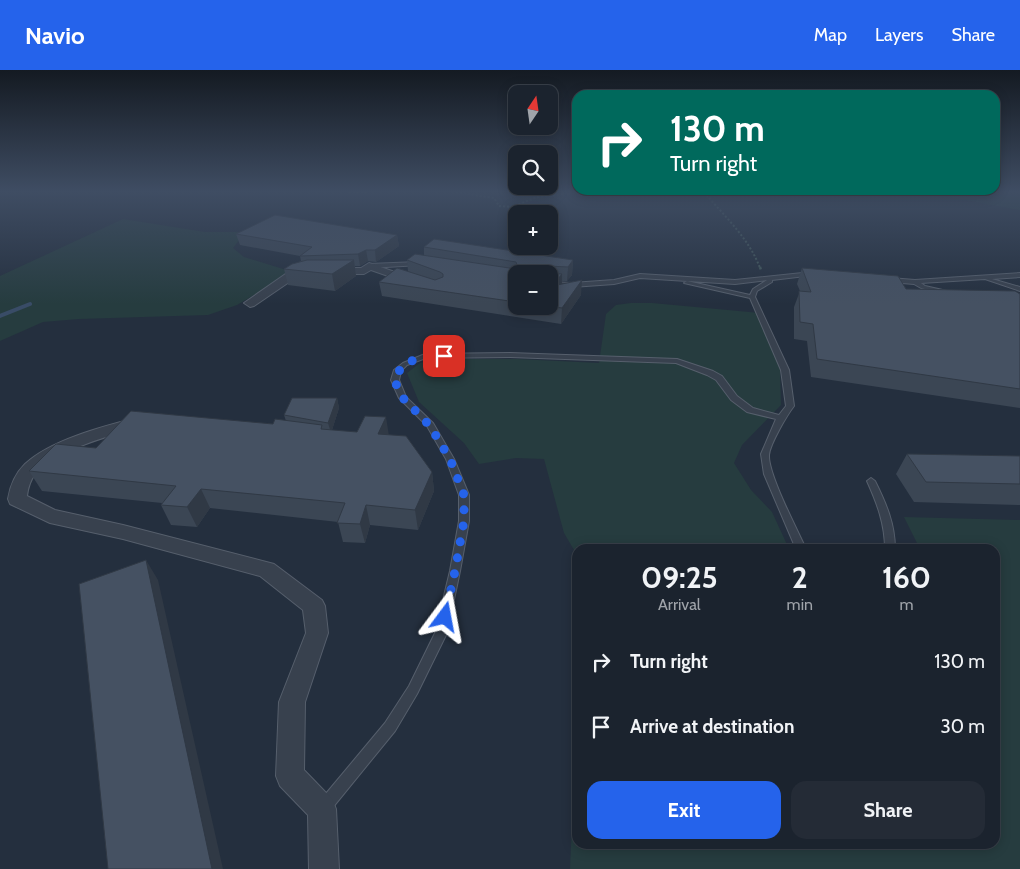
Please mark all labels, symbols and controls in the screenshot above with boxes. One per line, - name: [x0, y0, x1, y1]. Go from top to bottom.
- text: Navio: [25, 21, 85, 50]
- text: Map: [814, 24, 847, 46]
- text: Layers: [875, 24, 924, 46]
- text: Share: [952, 24, 995, 46]
- north arrow: [508, 85, 558, 135]
- map controls: [508, 85, 558, 315]
- text: 130 m: [670, 107, 765, 150]
- icon: right: [587, 110, 652, 175]
- button: search: [508, 145, 558, 195]
- text: Turn right: [670, 150, 757, 177]
- button: +: [508, 205, 558, 255]
- button: −: [508, 265, 558, 315]
- pin: [423, 335, 465, 377]
- icon: arrive: [430, 342, 458, 370]
- text: 09:25: [641, 559, 718, 596]
- text: 2: [792, 559, 808, 596]
- text: 160: [882, 559, 931, 596]
- position arrow: [418, 590, 470, 642]
- text: Arrival: [658, 595, 701, 614]
- text: min: [787, 595, 813, 614]
- text: m: [899, 595, 914, 614]
- icon: right: [587, 648, 615, 676]
- text: Turn right: [630, 650, 708, 673]
- text: 130 m: [934, 650, 985, 673]
- icon: arrive: [587, 713, 615, 741]
- text: Arrive at destination: [630, 715, 794, 738]
- text: 30 m: [941, 715, 985, 738]
- button: Exit: [587, 781, 781, 839]
- button: Share: [791, 781, 985, 839]

